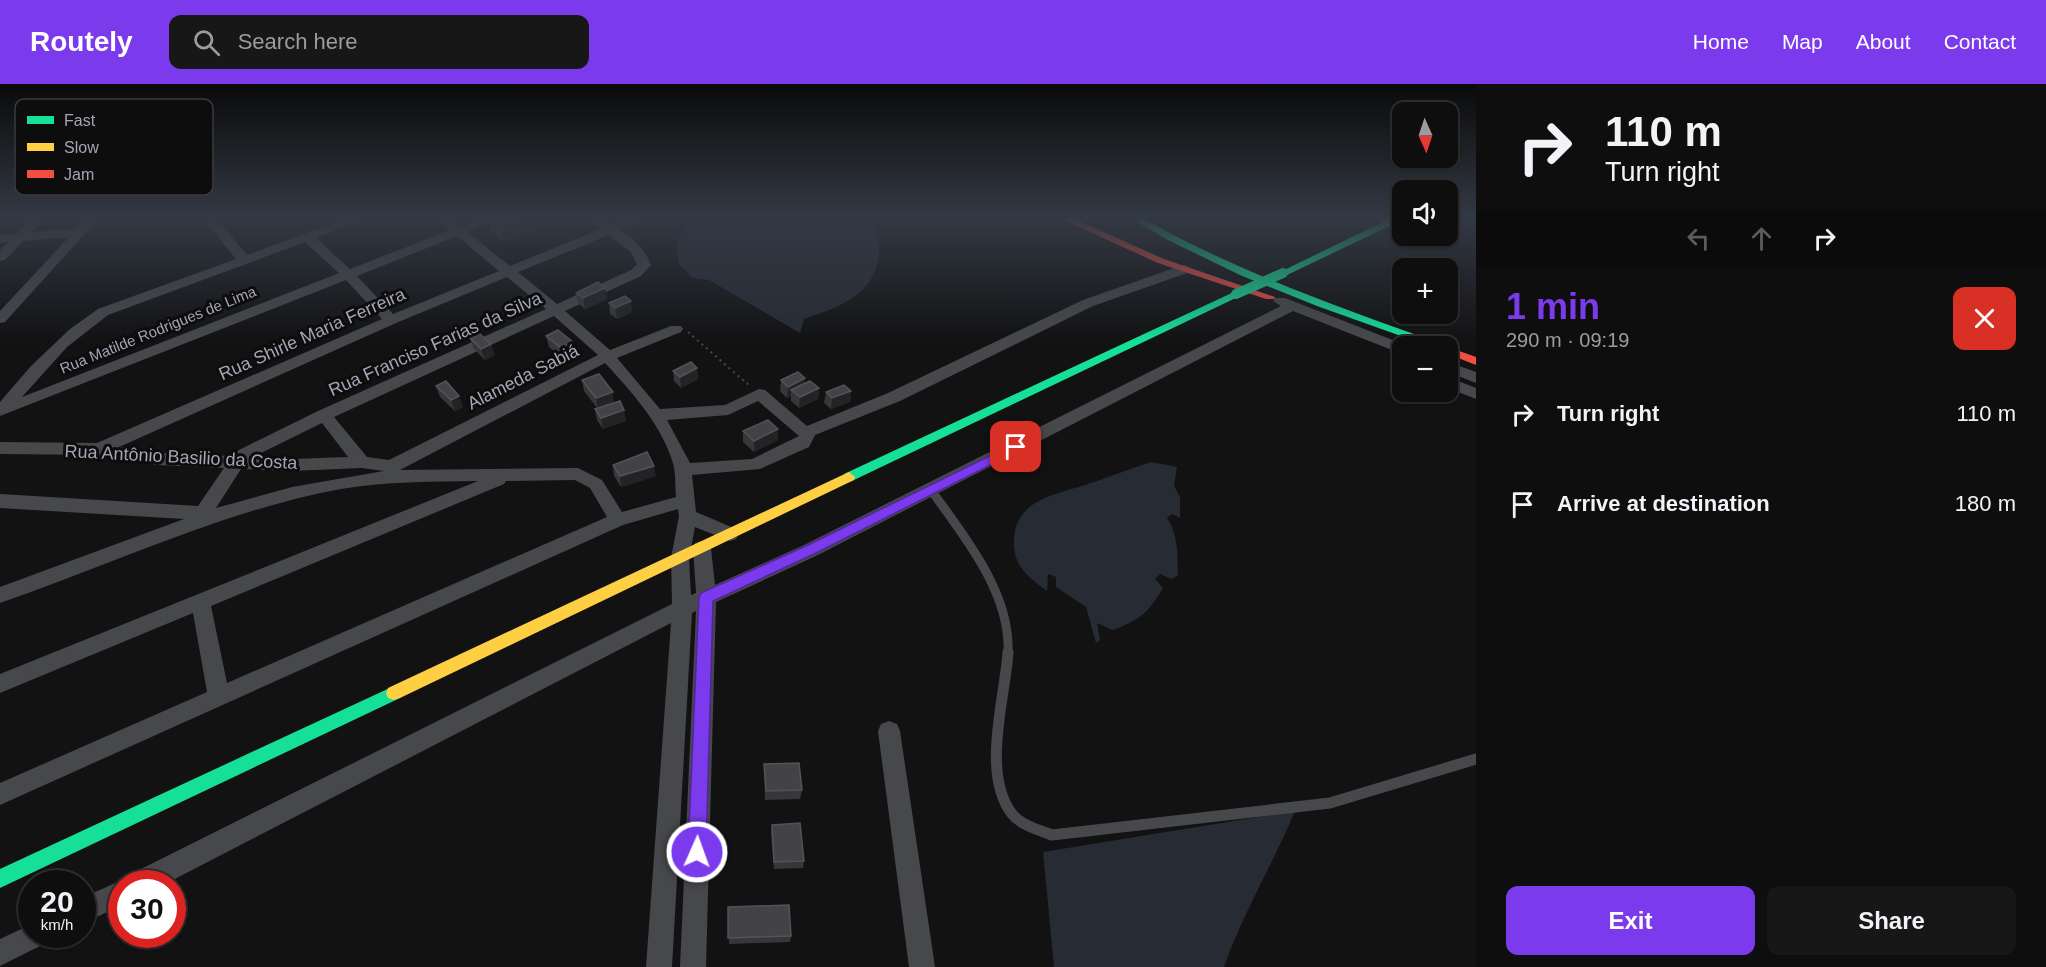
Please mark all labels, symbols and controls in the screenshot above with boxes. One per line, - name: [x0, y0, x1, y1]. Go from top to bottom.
- search box: [169, 15, 589, 69]
- text: Routely: [30, 26, 133, 57]
- icon: search: [190, 26, 223, 59]
- text: Search here: [238, 29, 358, 54]
- text: Home: [1693, 30, 1749, 53]
- text: Map: [1782, 30, 1823, 53]
- text: About: [1856, 30, 1911, 53]
- text: Contact: [1944, 30, 2016, 53]
- legend: [15, 99, 213, 195]
- north arrow: [1392, 102, 1458, 168]
- map controls: [1392, 102, 1458, 402]
- icon: right: [1506, 108, 1584, 186]
- text: 110 m: [1605, 108, 1722, 155]
- text: Fast: [64, 112, 96, 129]
- text: Slow: [64, 139, 99, 156]
- text: Turn right: [1605, 157, 1720, 187]
- text: Jam: [64, 166, 94, 183]
- button: sound: [1392, 180, 1458, 246]
- icon: left: [1682, 222, 1715, 255]
- icon: ahead: [1745, 222, 1778, 255]
- icon: right: [1808, 222, 1841, 255]
- button: +: [1392, 258, 1458, 324]
- street label: Rua Matilde Rodrigues de Lima: [57, 282, 259, 377]
- street label: Rua Shirle Maria Ferreira: [216, 283, 409, 384]
- text: 1 min: [1506, 286, 1600, 327]
- street label: Rua Franciso Farias da Silva: [325, 287, 546, 400]
- button: close: [1953, 287, 2016, 350]
- text: 290 m · 09:19: [1506, 329, 1629, 351]
- button: −: [1392, 336, 1458, 402]
- street label: Alameda Sabiá: [464, 340, 583, 414]
- icon: right: [1506, 398, 1539, 431]
- text: Turn right: [1557, 401, 1659, 426]
- text: 110 m: [1956, 401, 2016, 426]
- pin: [990, 421, 1041, 472]
- icon: arrive: [999, 430, 1032, 463]
- street label: Rua Antônio Basilio da Costa: [64, 441, 299, 473]
- icon: arrive: [1506, 488, 1539, 521]
- text: Arrive at destination: [1557, 491, 1770, 516]
- text: 180 m: [1955, 491, 2016, 516]
- position arrow: [665, 820, 729, 884]
- speed limit sign: 30: [108, 870, 186, 948]
- text: 20: [40, 885, 74, 918]
- button: Exit: [1506, 886, 1755, 955]
- button: Share: [1767, 886, 2016, 955]
- text: km/h: [41, 916, 73, 933]

